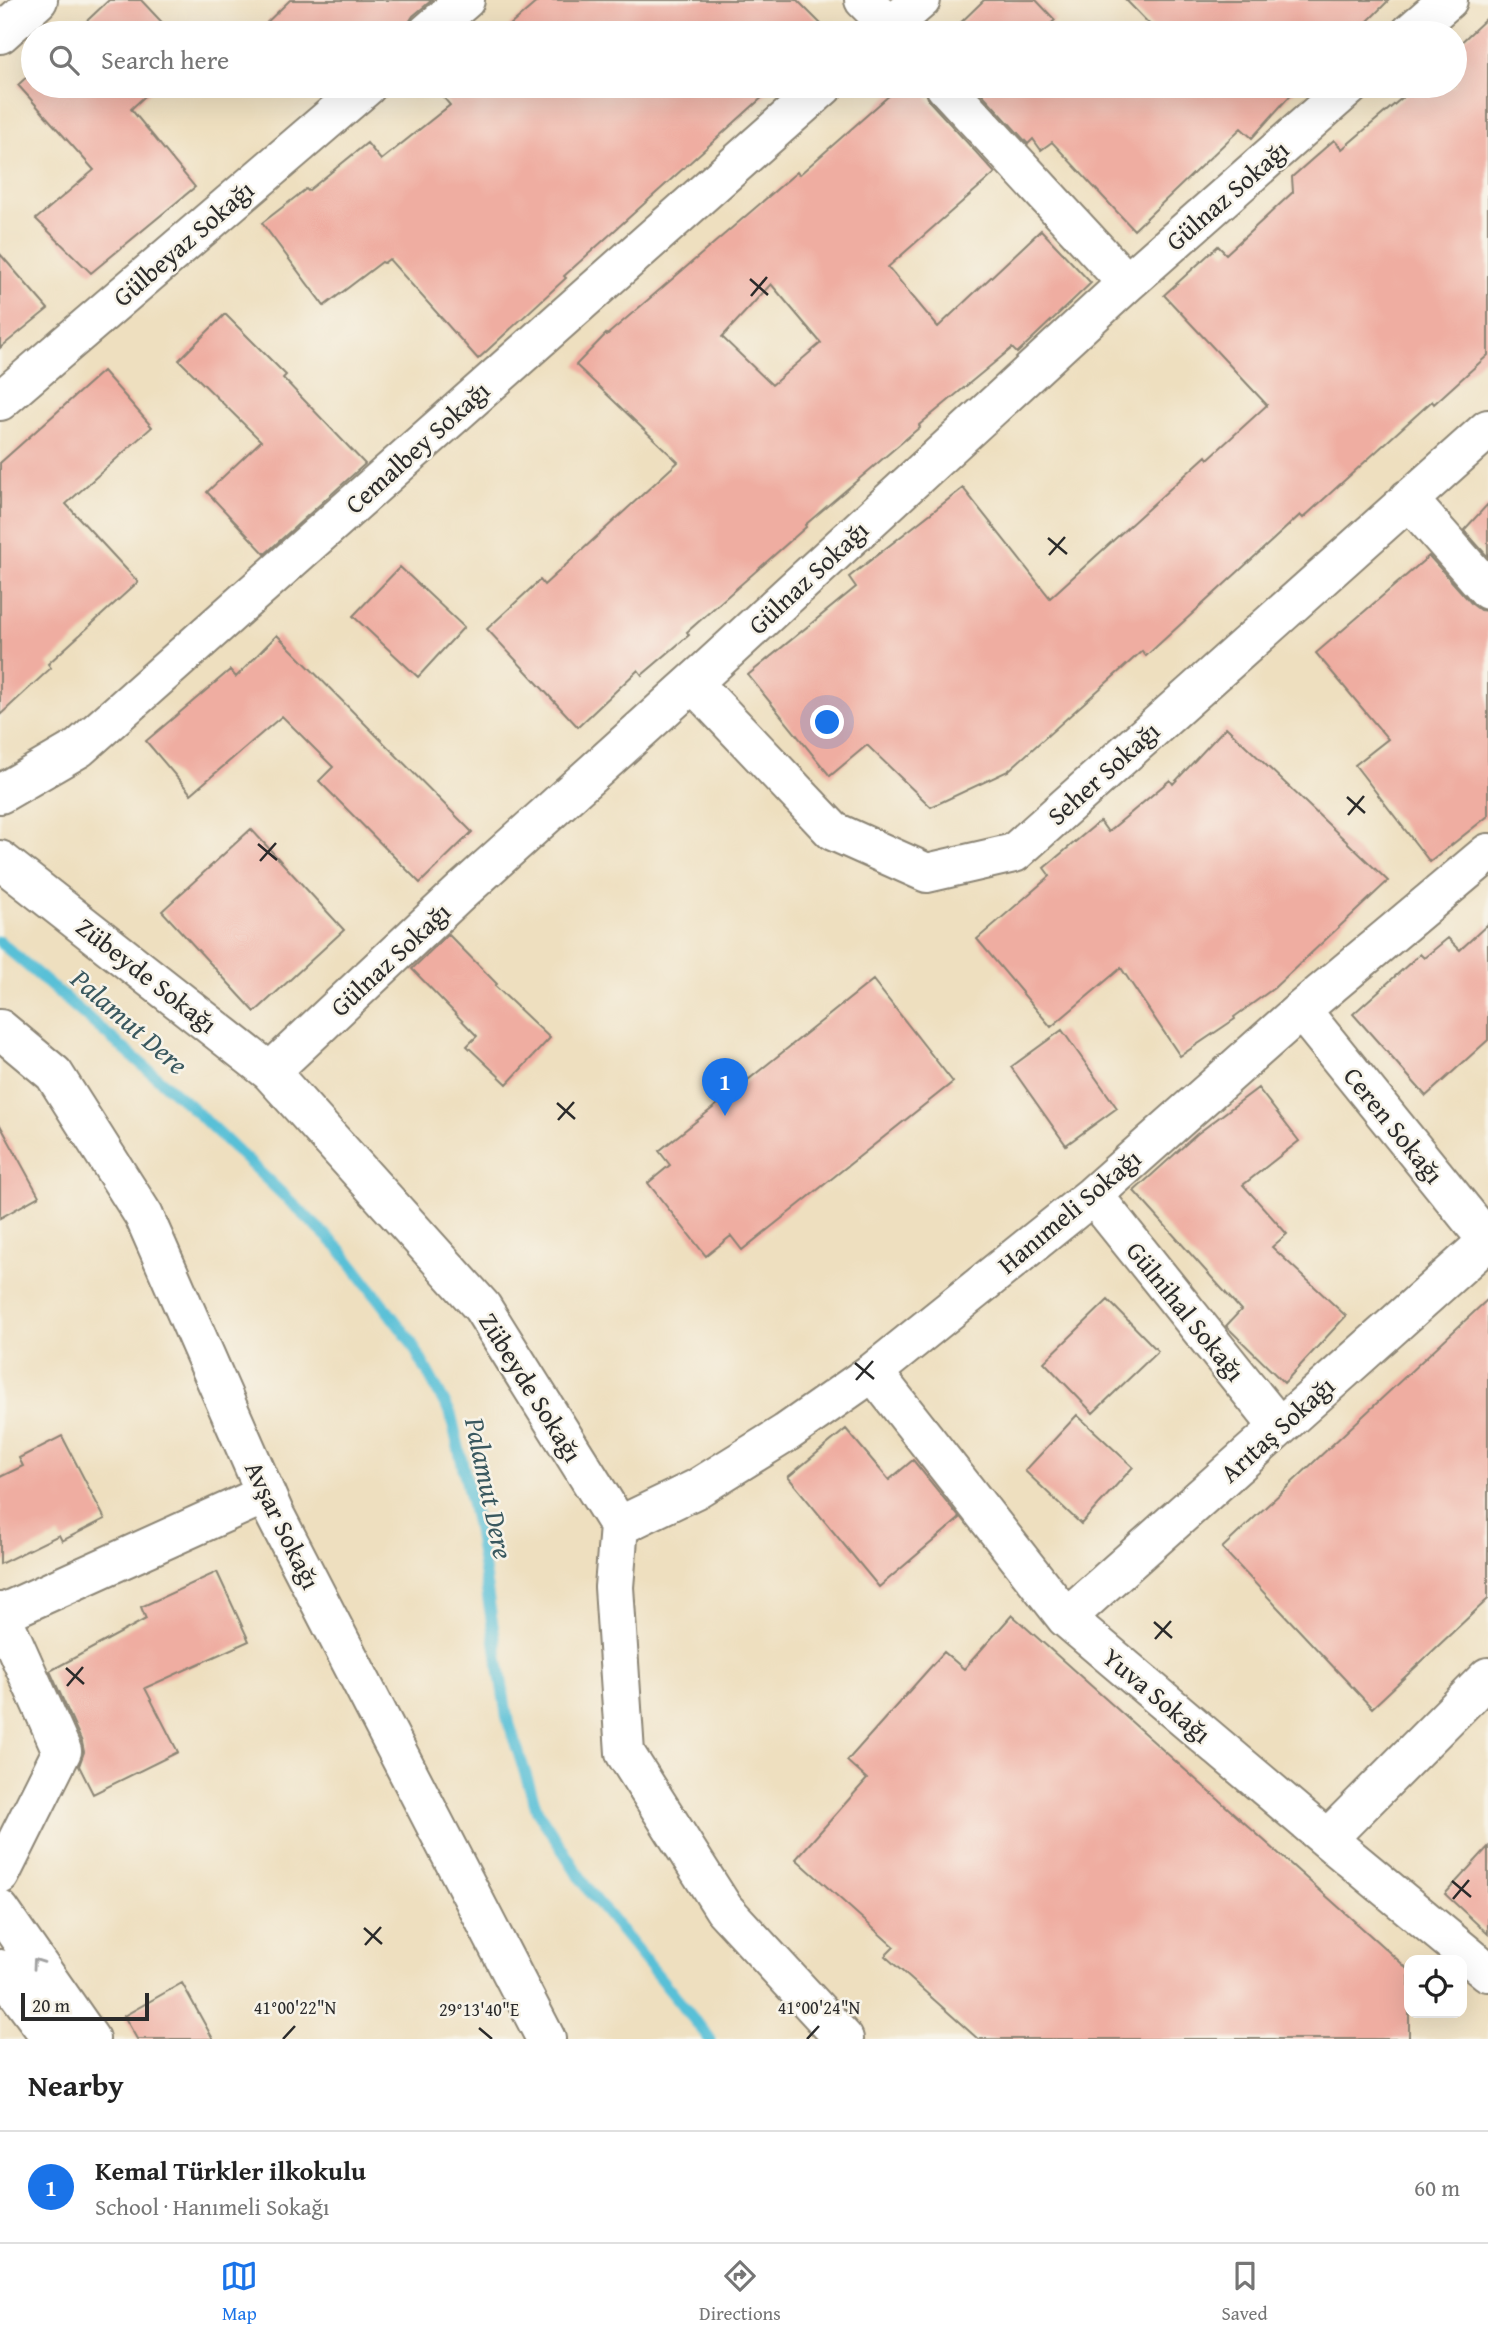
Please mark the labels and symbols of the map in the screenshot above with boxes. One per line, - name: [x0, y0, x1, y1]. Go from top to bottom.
- street label: Gülnaz Sokağı: [1157, 130, 1297, 260]
- street label: Gülbeyaz Sokağı: [104, 171, 262, 315]
- street label: Cemalbey Sokağı: [336, 371, 498, 523]
- street label: Gülnaz Sokağı: [739, 511, 877, 643]
- your location: [810, 705, 844, 739]
- street label: Seher Sokağı: [1038, 712, 1168, 834]
- street label: Gülnaz Sokağı: [321, 893, 459, 1025]
- street label: Zübeyde Sokağı: [68, 907, 226, 1043]
- water label: Palamut Dere: [62, 958, 198, 1084]
- pin: 1: [702, 1058, 748, 1116]
- street label: Ceren Sokağı: [1335, 1058, 1453, 1192]
- street label: Hanımeli Sokağı: [989, 1139, 1149, 1283]
- street label: Gülnihal Sokağı: [1117, 1233, 1255, 1389]
- street label: Zübeyde Sokağı: [469, 1305, 593, 1469]
- street label: Arıtaş Sokağı: [1211, 1367, 1343, 1491]
- water label: Palamut Dere: [455, 1412, 525, 1563]
- street label: Avşar Sokağı: [235, 1454, 331, 1596]
- street label: Yuva Sokağı: [1094, 1638, 1220, 1752]
- one-way arrow: [33, 1958, 45, 1971]
- scale bar: [21, 1990, 149, 2022]
- text: 41°00'22"N: [254, 1994, 337, 2021]
- text: 41°00'24"N: [778, 1994, 861, 2021]
- text: 29°13'40"E: [439, 1996, 519, 2023]

